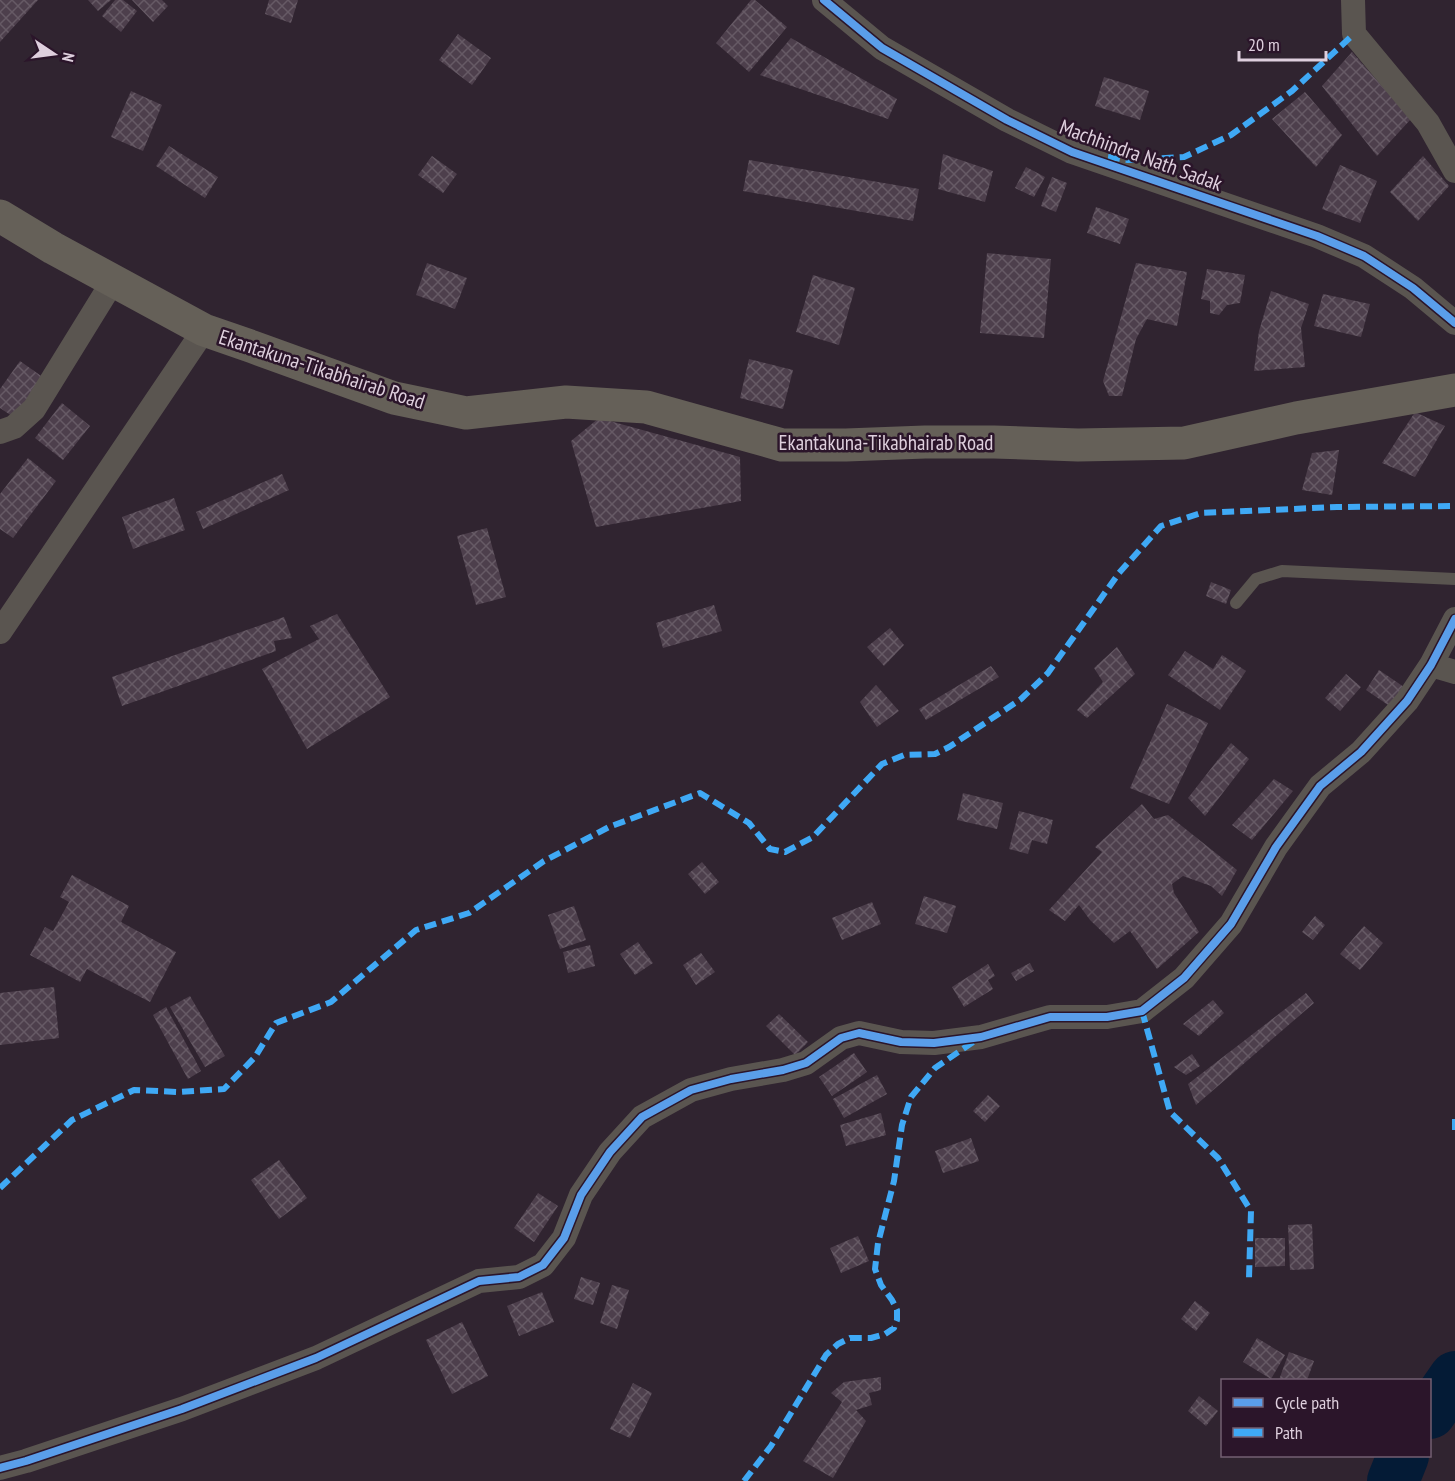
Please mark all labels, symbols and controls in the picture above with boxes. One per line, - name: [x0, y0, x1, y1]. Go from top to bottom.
- north arrow: [24, 24, 84, 84]
- scale bar: [1239, 24, 1326, 62]
- text: 20 m: [1248, 33, 1280, 56]
- text: N: [58, 51, 79, 64]
- street label: Machhindra Nath Sadak: [1056, 113, 1226, 197]
- street label: Ekantakuna-Tikabhairab Road: [216, 323, 428, 415]
- street label: Ekantakuna-Tikabhairab Road: [779, 429, 993, 456]
- legend: [1221, 1379, 1431, 1457]
- text: Cycle path: [1275, 1391, 1339, 1414]
- text: Path: [1275, 1421, 1303, 1444]

